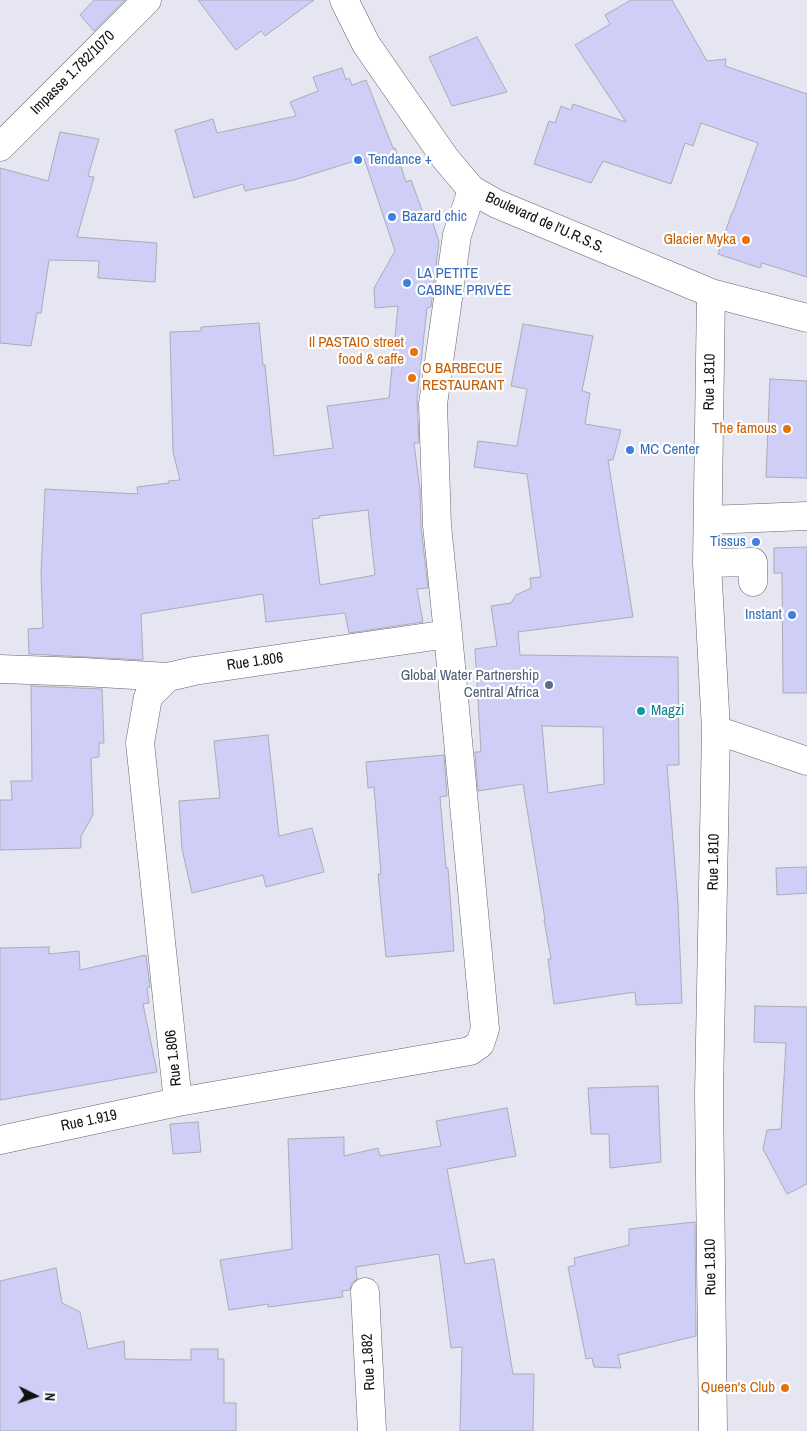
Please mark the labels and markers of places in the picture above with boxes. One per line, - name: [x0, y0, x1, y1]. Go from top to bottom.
- place label: Tendance +: [368, 151, 432, 169]
- marker: Tendance +: [352, 154, 364, 166]
- place label: Bazard chic: [402, 208, 467, 226]
- marker: Bazard chic: [386, 211, 398, 223]
- place label: Glacier Myka: [664, 231, 736, 249]
- marker: Glacier Myka: [740, 234, 752, 246]
- place label: LA PETITE CABINE PRIVÉE: [417, 265, 511, 300]
- marker: LA PETITE CABINE PRIVÉE: [401, 277, 413, 289]
- place label: Il PASTAIO street food & caffe: [309, 334, 404, 369]
- marker: Il PASTAIO street food & caffe: [408, 346, 420, 358]
- place label: O BARBECUE RESTAURANT: [422, 360, 504, 395]
- marker: O BARBECUE RESTAURANT: [406, 372, 418, 384]
- place label: The famous: [712, 420, 777, 438]
- marker: The famous: [781, 423, 793, 435]
- place label: MC Center: [640, 441, 699, 459]
- marker: MC Center: [624, 444, 636, 456]
- place label: Tissus: [710, 533, 746, 551]
- marker: Tissus: [750, 536, 762, 548]
- place label: Instant: [745, 606, 782, 624]
- marker: Instant: [786, 609, 798, 621]
- place label: Global Water Partnership Central Africa: [401, 667, 539, 702]
- marker: Global Water Partnership Central Africa: [543, 679, 555, 691]
- place label: Magzi: [651, 702, 684, 720]
- marker: Magzi: [635, 705, 647, 717]
- place label: Queen's Club: [701, 1379, 775, 1397]
- marker: Queen's Club: [779, 1382, 791, 1394]

